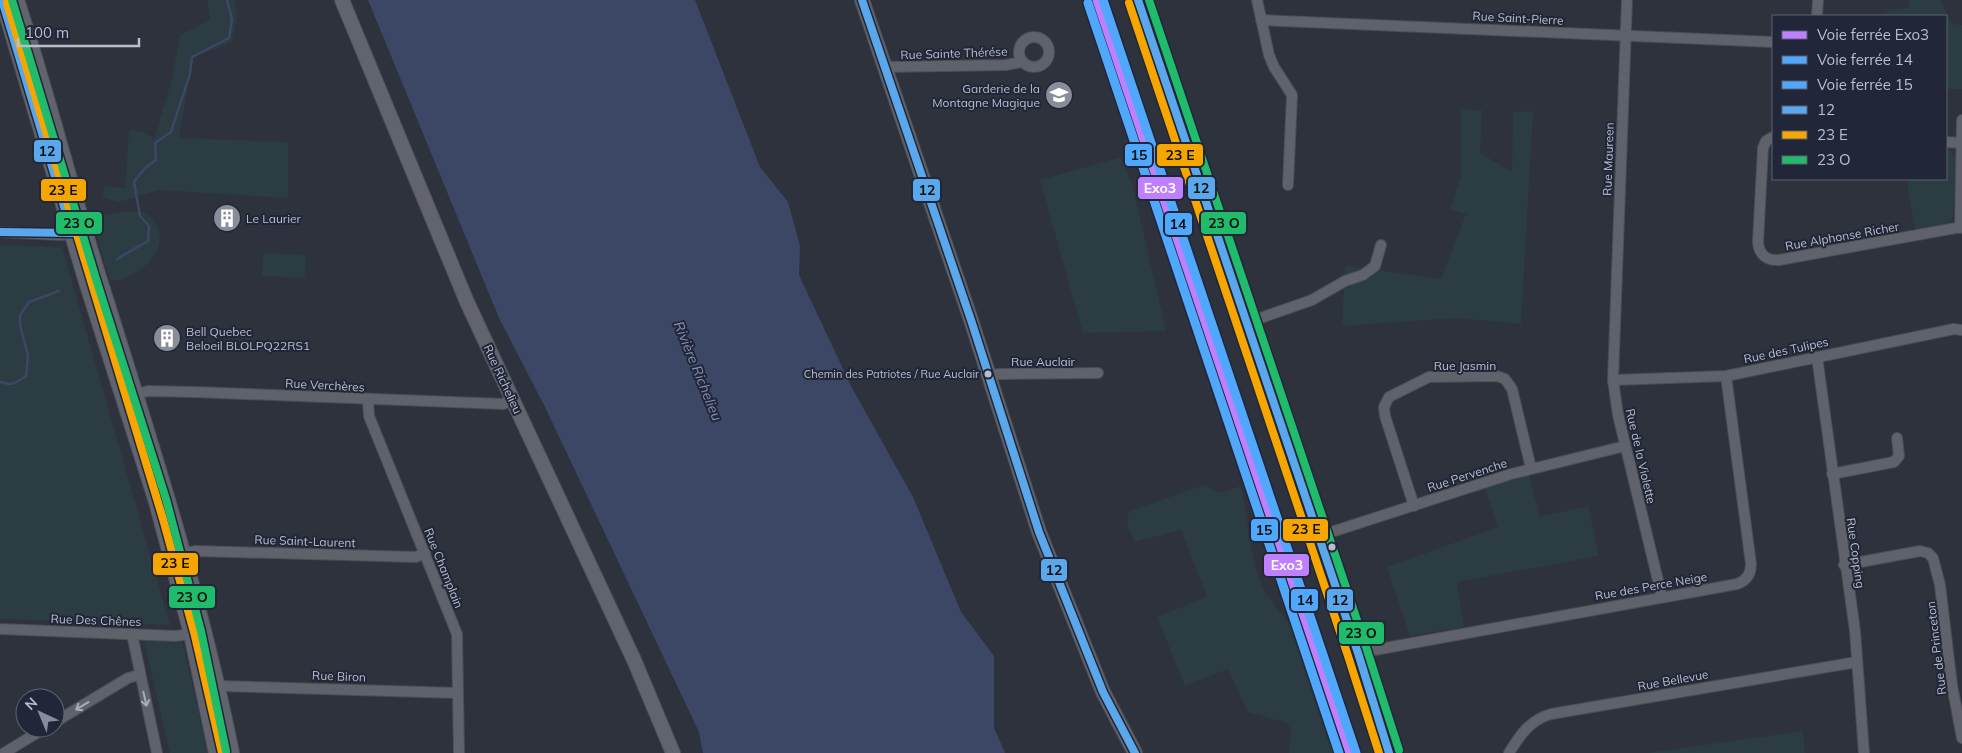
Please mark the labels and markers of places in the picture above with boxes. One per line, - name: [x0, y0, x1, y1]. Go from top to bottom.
- school or university icon: Garderie de la Montagne Magique: [1044, 80, 1074, 110]
- place label: Garderie de la Montagne Magique: [932, 81, 1040, 110]
- building icon: Le Laurier: [212, 203, 242, 233]
- place label: Le Laurier: [246, 211, 302, 226]
- building icon: Bell Quebec Beloeil BLOLPQ22RS1: [152, 323, 182, 353]
- place label: Bell Quebec Beloeil BLOLPQ22RS1: [186, 324, 310, 353]
- place label: Chemin des Patriotes / Rue Auclair: [804, 367, 979, 381]
- marker: Chemin des Patriotes / Rue Auclair: [983, 369, 993, 379]
- unlabelled marker: [1327, 542, 1337, 552]

